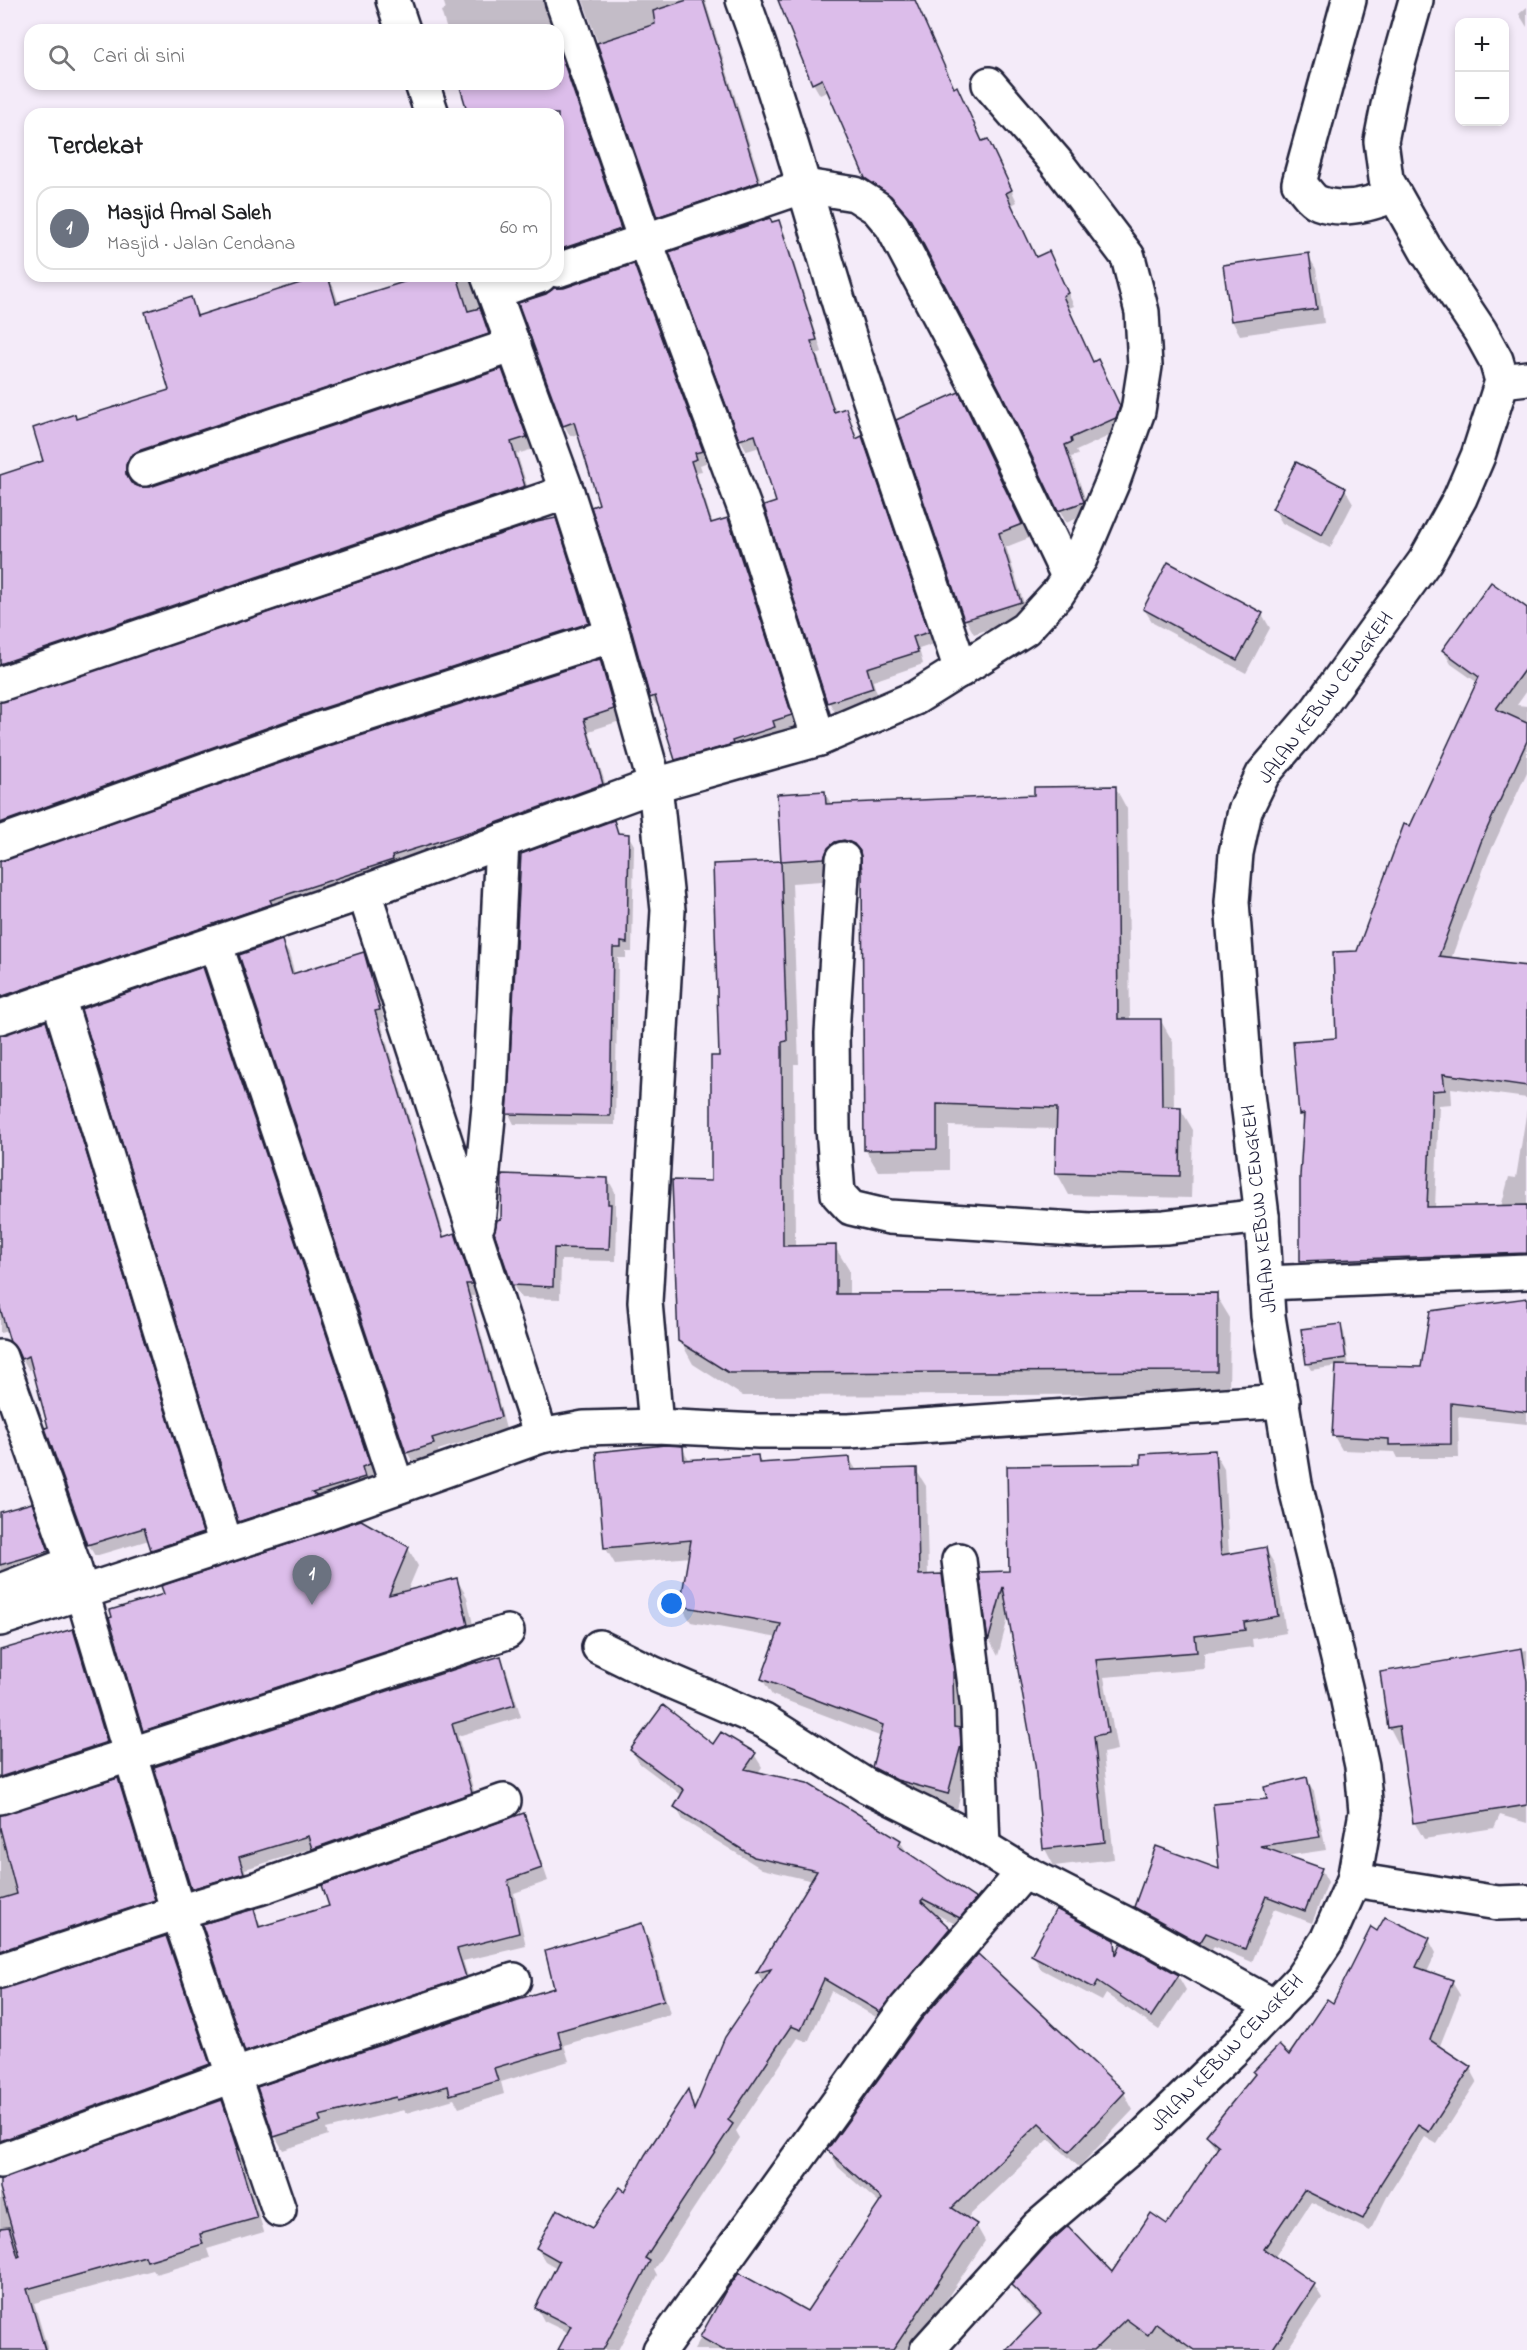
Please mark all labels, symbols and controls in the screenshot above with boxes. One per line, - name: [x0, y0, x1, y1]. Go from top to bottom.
- map controls: [1455, 18, 1509, 126]
- button: +: [1455, 18, 1509, 72]
- search box: [24, 24, 564, 90]
- icon: search: [45, 41, 78, 74]
- text: Cari di sini: [93, 41, 185, 73]
- button: −: [1455, 72, 1509, 126]
- text: Terdekat: [48, 128, 143, 166]
- text: Masjid Amal Saleh: [107, 198, 271, 230]
- text: 1: [66, 214, 73, 243]
- text: 60 m: [500, 214, 538, 243]
- text: Masjid · Jalan Cendana: [107, 230, 295, 259]
- street label: JALAN KEBUN CENGKEH: [1252, 606, 1402, 791]
- street label: JALAN KEBUN CENGKEH: [1235, 1103, 1286, 1314]
- pin: 1: [292, 1556, 332, 1605]
- your location: [657, 1589, 686, 1618]
- street label: JALAN KEBUN CENGKEH: [1145, 1968, 1311, 2139]

